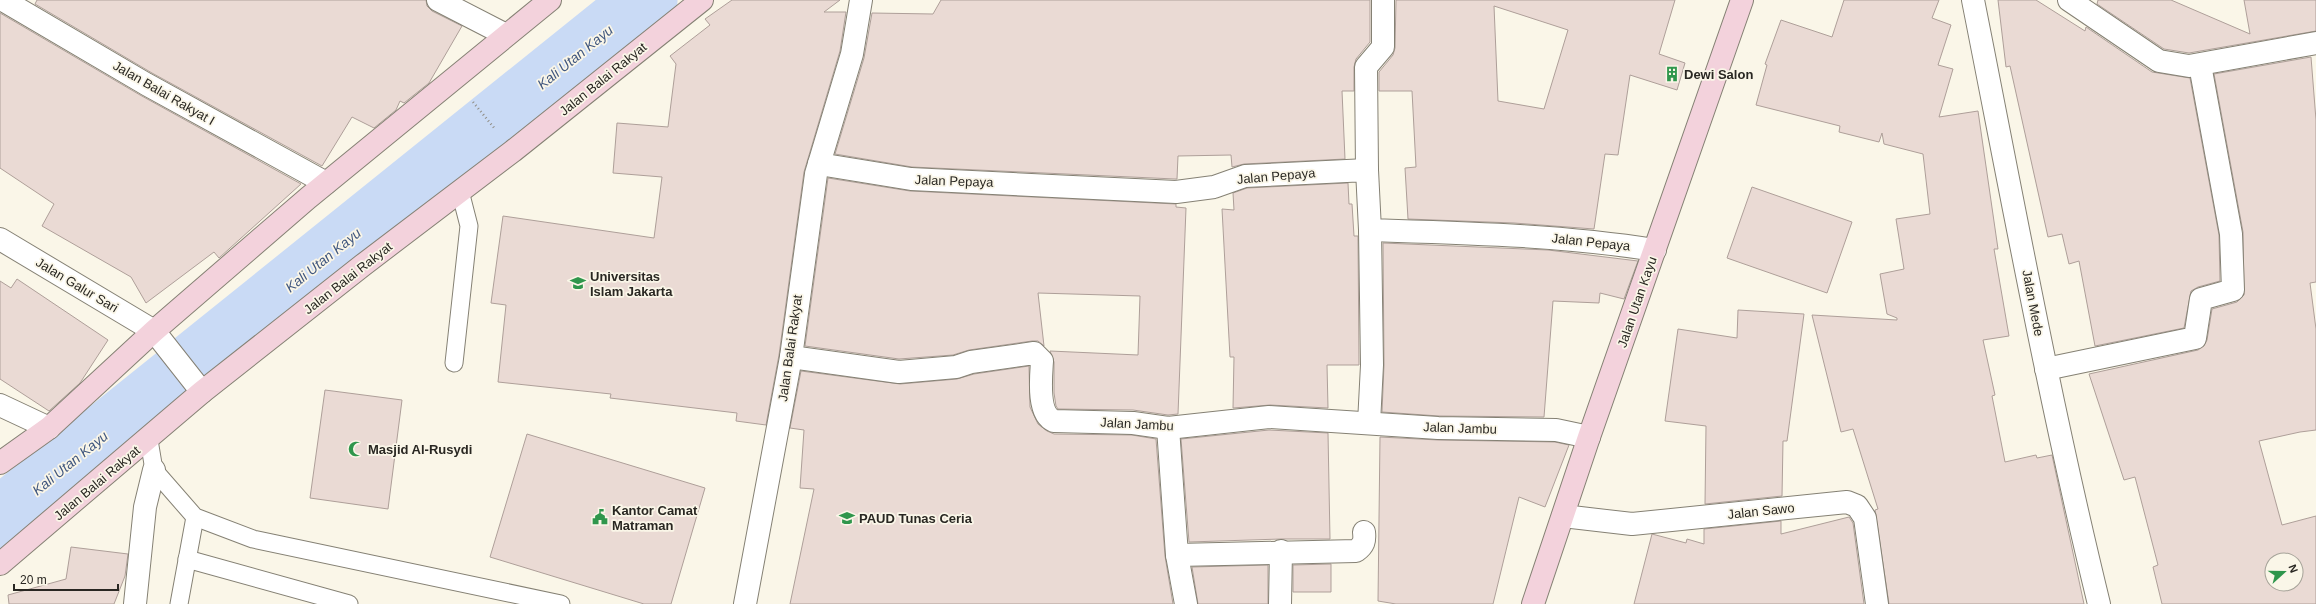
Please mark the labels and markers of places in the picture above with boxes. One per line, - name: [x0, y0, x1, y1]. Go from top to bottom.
- building icon: Dewi Salon: [1663, 65, 1681, 83]
- place label: Dewi Salon: [1684, 67, 1753, 82]
- place label: Universitas Islam Jakarta: [590, 269, 673, 299]
- school or university icon: Universitas Islam Jakarta: [569, 274, 587, 292]
- mosque icon: Masjid Al-Rusydi: [347, 440, 365, 458]
- place label: Masjid Al-Rusydi: [368, 442, 472, 457]
- place label: Kantor Camat Matraman: [612, 503, 698, 533]
- public building icon: Kantor Camat Matraman: [591, 508, 609, 526]
- school or university icon: PAUD Tunas Ceria: [838, 509, 856, 527]
- place label: PAUD Tunas Ceria: [859, 511, 973, 526]

